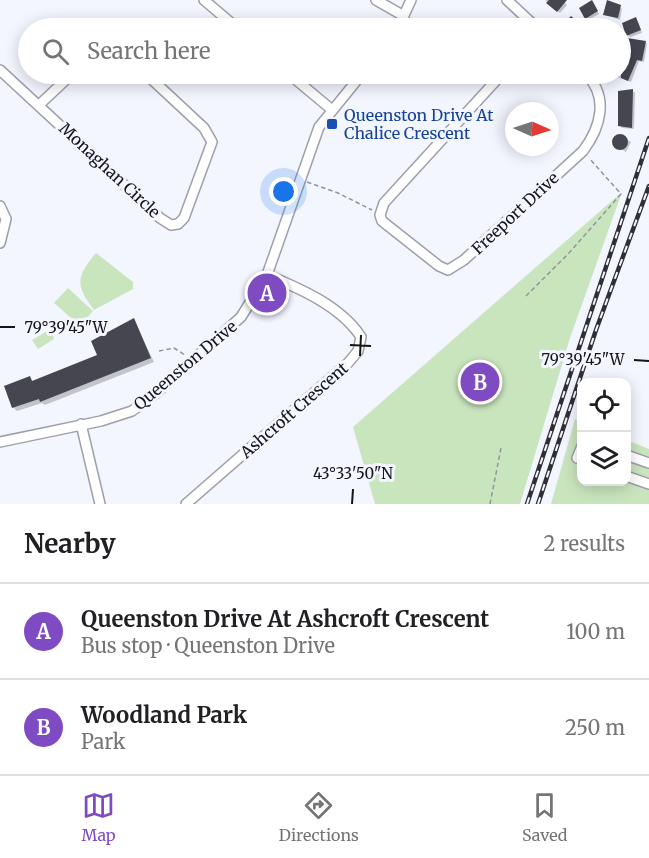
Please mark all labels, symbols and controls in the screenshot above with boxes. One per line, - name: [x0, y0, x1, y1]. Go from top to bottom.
- search box: [18, 18, 631, 84]
- icon: search: [39, 35, 72, 68]
- text: Search here: [87, 37, 210, 65]
- north arrow: [505, 102, 559, 156]
- place label: Queenston Drive At Chalice Crescent: [344, 105, 494, 143]
- marker: Queenston Drive At Chalice Crescent: [325, 117, 339, 131]
- street label: Monaghan Circle: [55, 118, 165, 222]
- street label: Freeport Drive: [467, 168, 563, 258]
- your location: [269, 177, 298, 206]
- pin: A: [248, 270, 286, 316]
- street label: Queenston Drive: [129, 316, 241, 414]
- text: 79°39'45"W: [25, 318, 109, 337]
- text: 79°39'45"W: [542, 350, 626, 369]
- street label: Ashcroft Crescent: [235, 357, 352, 463]
- pin: B: [460, 360, 500, 404]
- map controls: [577, 378, 631, 486]
- button: locate: [577, 378, 631, 432]
- button: layers: [577, 432, 631, 486]
- text: 43°33'50"N: [313, 464, 393, 483]
- text: Nearby: [24, 527, 116, 560]
- text: 2 results: [543, 531, 625, 556]
- text: Queenston Drive At Ashcroft Crescent: [81, 605, 489, 633]
- text: A: [36, 619, 51, 644]
- text: 100 m: [566, 619, 625, 644]
- text: Bus stop · Queenston Drive: [81, 633, 335, 658]
- text: Woodland Park: [81, 701, 247, 729]
- text: B: [37, 715, 50, 740]
- text: 250 m: [565, 715, 625, 740]
- text: Park: [81, 729, 125, 754]
- tab: Map: [82, 789, 116, 845]
- tab: Directions: [279, 789, 359, 845]
- tab: Saved: [522, 789, 567, 845]

